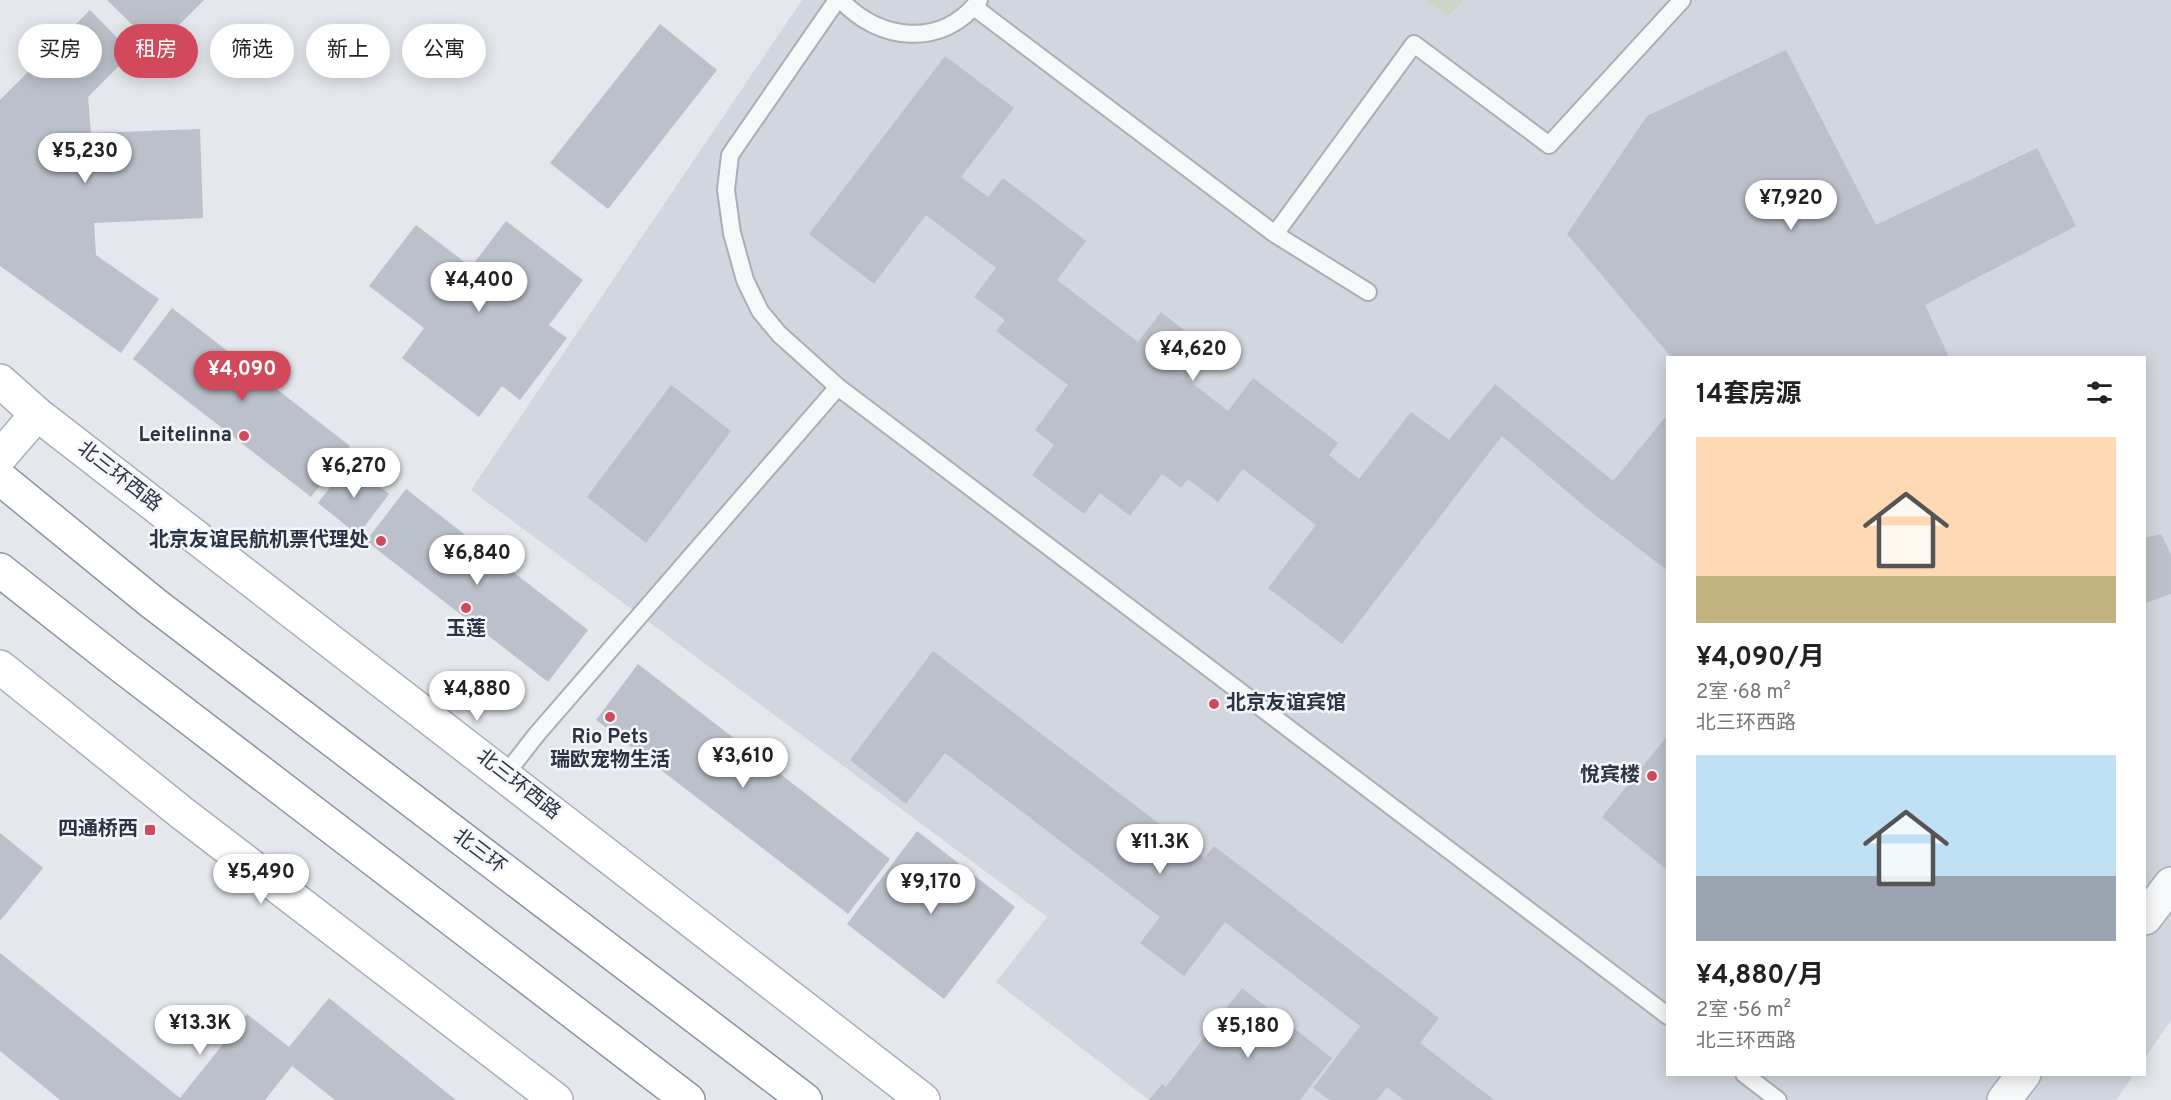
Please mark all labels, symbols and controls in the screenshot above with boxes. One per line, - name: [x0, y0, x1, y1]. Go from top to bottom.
- chip: 买房: [18, 24, 102, 78]
- chip: 租房: [114, 24, 198, 78]
- chip: 筛选: [210, 24, 294, 78]
- chip: 新上: [306, 24, 390, 78]
- chip: 公寓: [402, 24, 486, 78]
- pin: ¥5,230: [36, 133, 134, 184]
- text: ¥5,230: [52, 139, 118, 165]
- pin: ¥7,920: [1742, 180, 1840, 231]
- text: ¥7,920: [1759, 186, 1823, 212]
- pin: ¥4,400: [430, 262, 528, 313]
- text: ¥4,400: [444, 268, 514, 294]
- pin: ¥4,620: [1144, 331, 1242, 382]
- text: ¥4,620: [1159, 337, 1227, 363]
- pin: ¥4,090: [193, 351, 291, 402]
- text: ¥4,090: [208, 357, 276, 383]
- icon: filters: [2083, 376, 2116, 409]
- text: 14套房源: [1696, 379, 1801, 412]
- place label: Leitelinna: [139, 423, 232, 449]
- marker: Leitelinna: [237, 429, 251, 443]
- street label: 北三环西路: [72, 436, 166, 518]
- pin: ¥6,270: [305, 448, 403, 499]
- text: ¥6,270: [321, 454, 387, 480]
- icon: home: [1852, 476, 1960, 584]
- place label: 北京友谊民航机票代理处: [149, 528, 369, 554]
- marker: 北京友谊民航机票代理处: [374, 534, 388, 548]
- pin: ¥6,840: [428, 535, 526, 586]
- text: ¥6,840: [443, 541, 511, 567]
- marker: 玉莲: [459, 601, 473, 615]
- place label: 玉莲: [446, 617, 486, 643]
- text: ¥4,090/月: [1696, 642, 1825, 675]
- pin: ¥4,880: [428, 671, 526, 722]
- text: ¥4,880: [443, 677, 511, 703]
- text: 2室 · 68 m²: [1696, 680, 1791, 706]
- place label: 北京友谊宾馆: [1226, 691, 1346, 717]
- marker: 北京友谊宾馆: [1207, 697, 1221, 711]
- marker: Rio Pets 瑞欧宠物生活: [603, 710, 617, 724]
- text: 北三环西路: [1696, 711, 1796, 737]
- place label: Rio Pets 瑞欧宠物生活: [550, 725, 670, 774]
- pin: ¥3,610: [694, 738, 792, 789]
- street label: 北三环西路: [471, 744, 565, 826]
- text: ¥3,610: [712, 744, 774, 770]
- place label: 悅宾楼: [1580, 763, 1640, 789]
- marker: 悅宾楼: [1645, 769, 1659, 783]
- icon: home: [1852, 794, 1960, 902]
- place label: 四通桥西: [58, 817, 138, 843]
- marker: 四通桥西: [143, 823, 157, 837]
- street label: 北三环: [447, 824, 511, 880]
- pin: ¥11.3K: [1111, 824, 1209, 875]
- text: ¥11.3K: [1130, 830, 1190, 856]
- pin: ¥5,490: [212, 854, 310, 905]
- text: ¥5,490: [227, 860, 295, 886]
- pin: ¥9,170: [882, 864, 980, 915]
- text: ¥9,170: [900, 870, 962, 896]
- text: ¥4,880/月: [1696, 960, 1824, 993]
- text: 2室 · 56 m²: [1696, 998, 1791, 1024]
- pin: ¥13.3K: [151, 1005, 249, 1056]
- pin: ¥5,180: [1199, 1008, 1297, 1059]
- text: ¥13.3K: [169, 1011, 231, 1037]
- text: ¥5,180: [1217, 1014, 1279, 1040]
- text: 北三环西路: [1696, 1029, 1796, 1055]

